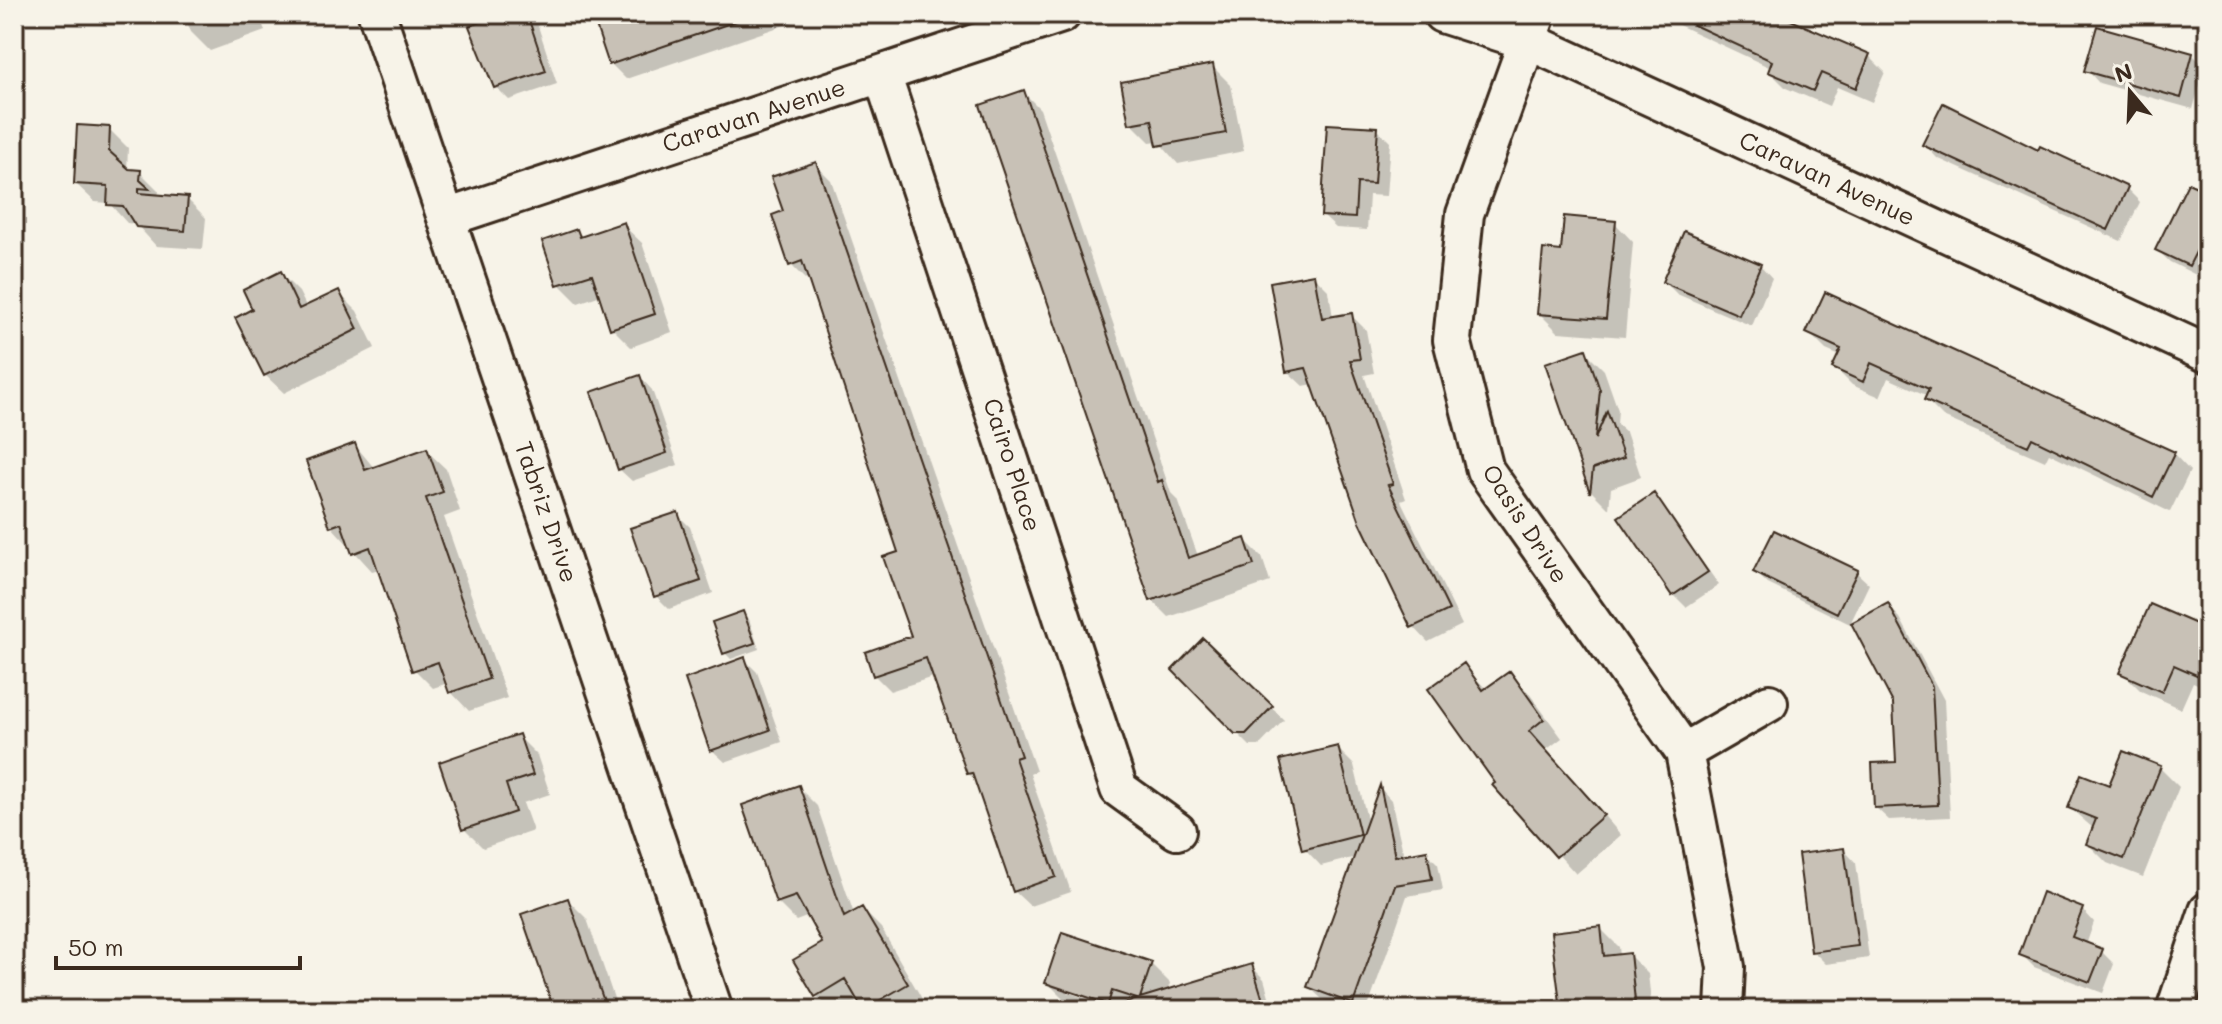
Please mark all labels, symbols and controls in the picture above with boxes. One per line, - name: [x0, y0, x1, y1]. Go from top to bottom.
- north arrow: [2090, 52, 2170, 132]
- text: N: [2111, 56, 2136, 89]
- street label: Caravan Avenue: [658, 70, 849, 159]
- street label: Caravan Avenue: [1735, 123, 1921, 232]
- street label: Cairo Place: [977, 394, 1049, 535]
- street label: Tabriz Drive: [509, 437, 586, 586]
- street label: Oasis Drive: [1476, 458, 1576, 589]
- scale bar: [56, 920, 300, 970]
- text: 50 m: [68, 931, 124, 962]

